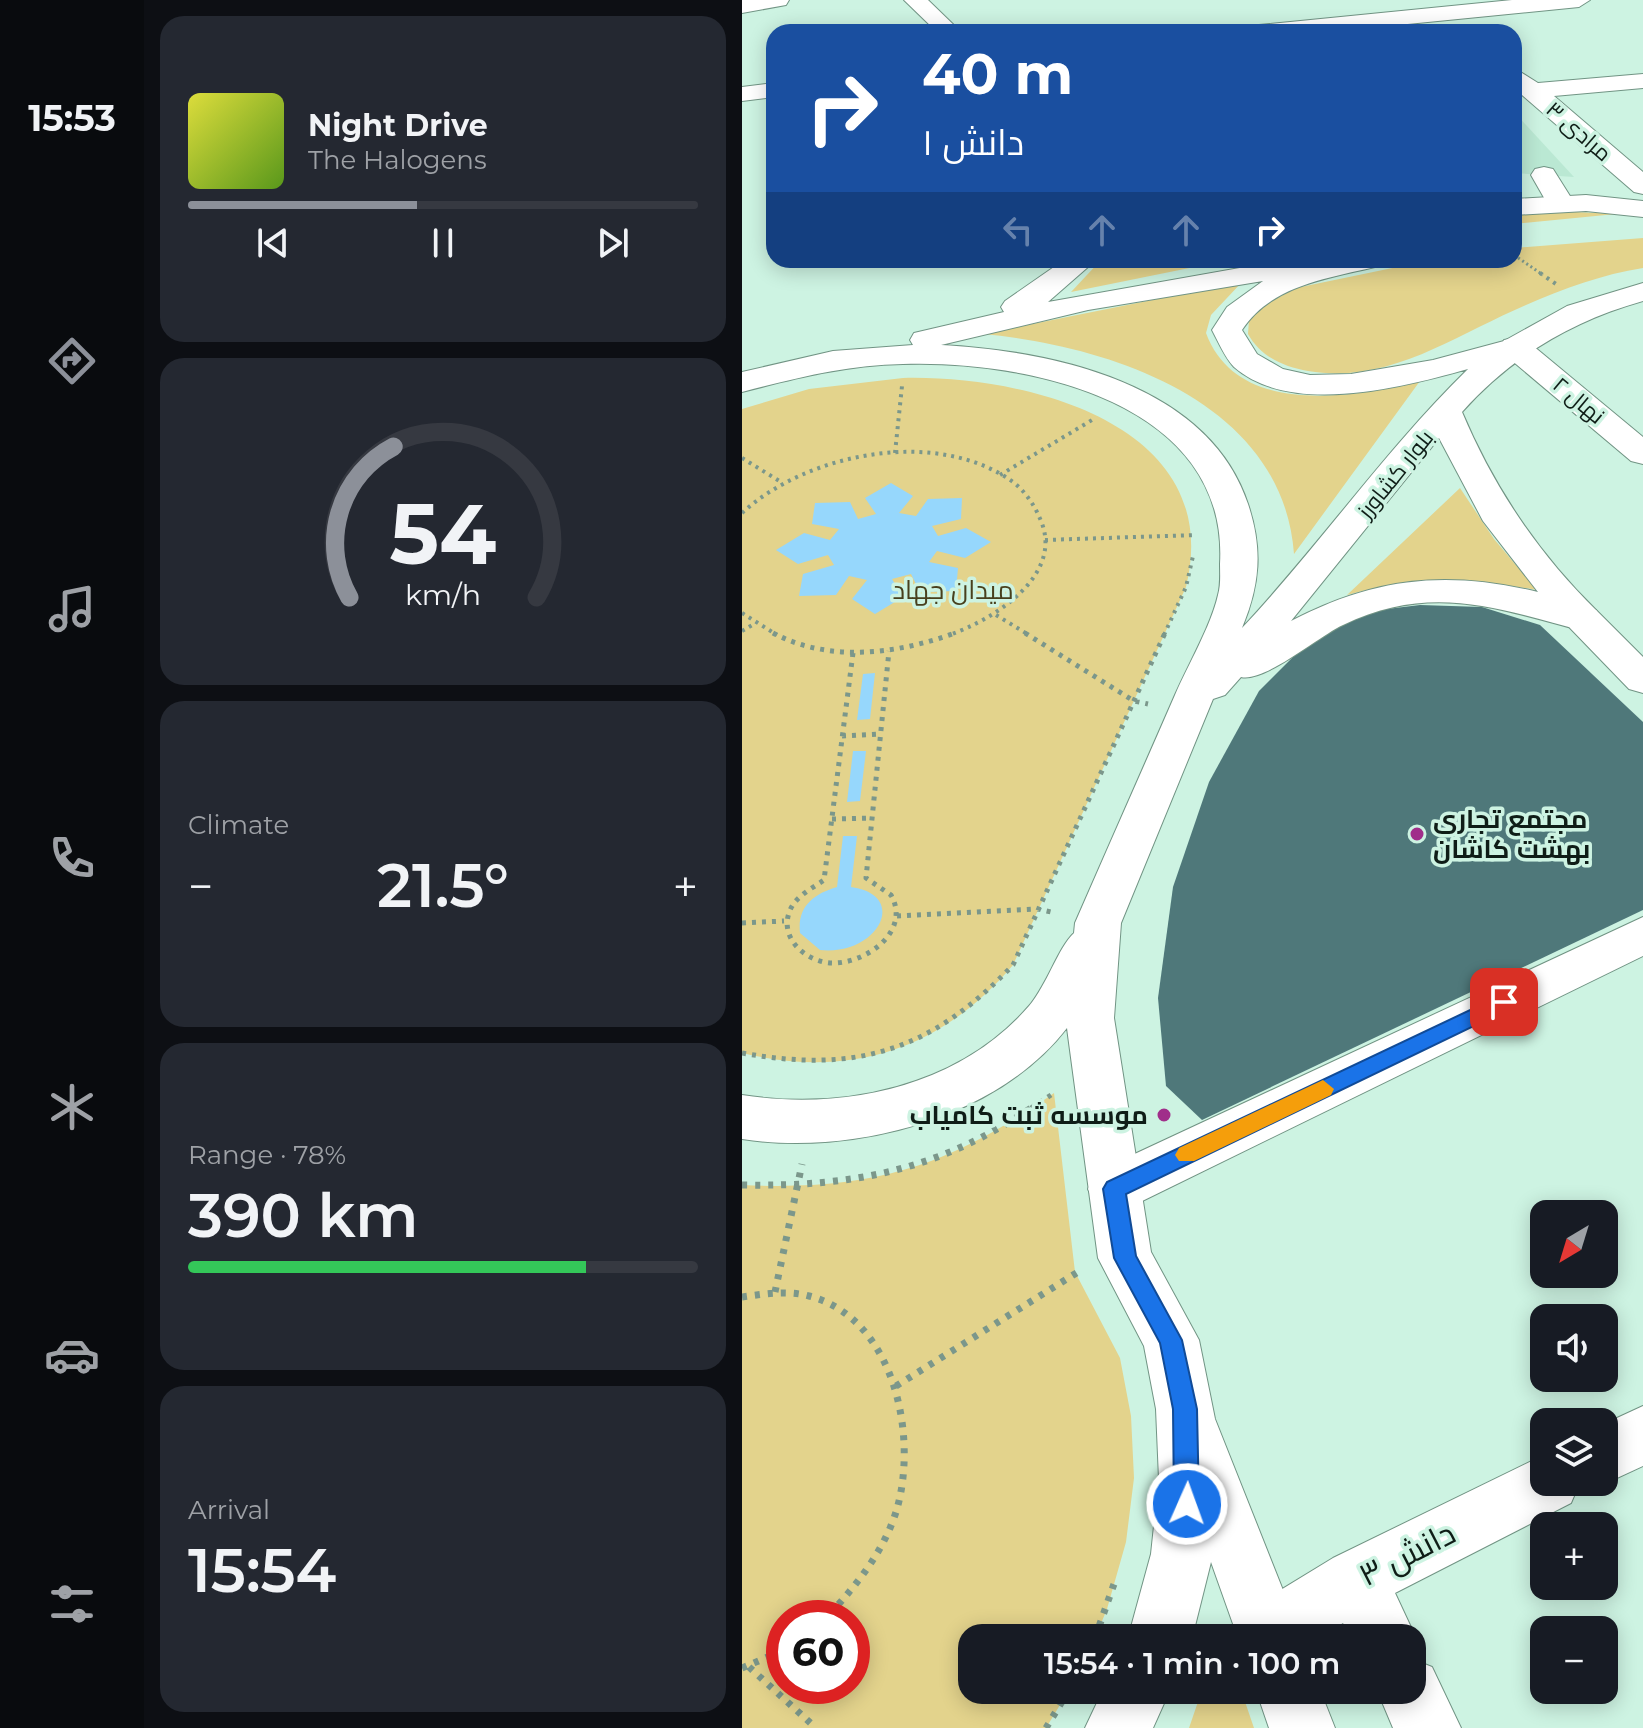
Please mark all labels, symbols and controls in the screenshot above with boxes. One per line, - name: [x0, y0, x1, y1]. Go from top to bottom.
- text: 40 m: [922, 40, 1073, 108]
- icon: right: [790, 56, 894, 160]
- text: 15:53: [28, 96, 116, 140]
- street label: مرادی ۳: [1541, 96, 1617, 167]
- text: Night Drive: [308, 107, 488, 144]
- text: دانش ۱: [922, 120, 1024, 164]
- text: The Halogens: [308, 144, 487, 176]
- icon: left: [996, 208, 1040, 252]
- icon: ahead: [1080, 208, 1124, 252]
- icon: ahead: [1164, 208, 1208, 252]
- icon: right: [1248, 208, 1292, 252]
- icon: previous: [251, 221, 295, 265]
- icon: pause: [421, 221, 465, 265]
- icon: next: [591, 221, 635, 265]
- icon: directions: [44, 333, 100, 389]
- street label: نهال ۲: [1547, 371, 1610, 430]
- street label: بلوار کشاورز: [1350, 425, 1439, 525]
- text: 54: [390, 482, 496, 584]
- park label: میدان جهاد: [892, 574, 1014, 606]
- text: km/h: [405, 577, 481, 612]
- icon: music: [44, 581, 100, 637]
- place label: مجتمع تجاری بهشت کاشان: [1433, 803, 1590, 865]
- text: Climate: [188, 809, 289, 841]
- marker: مجتمع تجاری بهشت کاشان: [1408, 825, 1426, 843]
- icon: phone: [44, 830, 100, 886]
- text: 21.5°: [377, 849, 509, 922]
- text: −: [188, 859, 213, 913]
- text: +: [673, 859, 698, 913]
- pin: [1470, 968, 1538, 1036]
- icon: arrive: [1482, 980, 1526, 1024]
- icon: climate: [44, 1079, 100, 1135]
- place label: موسسه ثبت کامیاب: [910, 1099, 1148, 1131]
- marker: موسسه ثبت کامیاب: [1155, 1106, 1173, 1124]
- text: Range · 78%: [188, 1139, 346, 1171]
- text: 390 km: [188, 1179, 418, 1252]
- north arrow: [1530, 1200, 1618, 1288]
- map controls: [1530, 1200, 1618, 1704]
- button: sound: [1530, 1304, 1618, 1392]
- icon: car: [44, 1327, 100, 1383]
- button: layers: [1530, 1408, 1618, 1496]
- position arrow: [1145, 1462, 1229, 1546]
- text: Arrival: [188, 1494, 270, 1526]
- button: +: [1530, 1512, 1618, 1600]
- street label: دانش ۳: [1352, 1513, 1461, 1594]
- text: 15:54: [188, 1534, 336, 1607]
- icon: filters: [44, 1576, 100, 1632]
- speed limit sign: 60: [766, 1600, 870, 1704]
- button: −: [1530, 1616, 1618, 1704]
- text: 15:54 · 1 min · 100 m: [1044, 1645, 1340, 1682]

